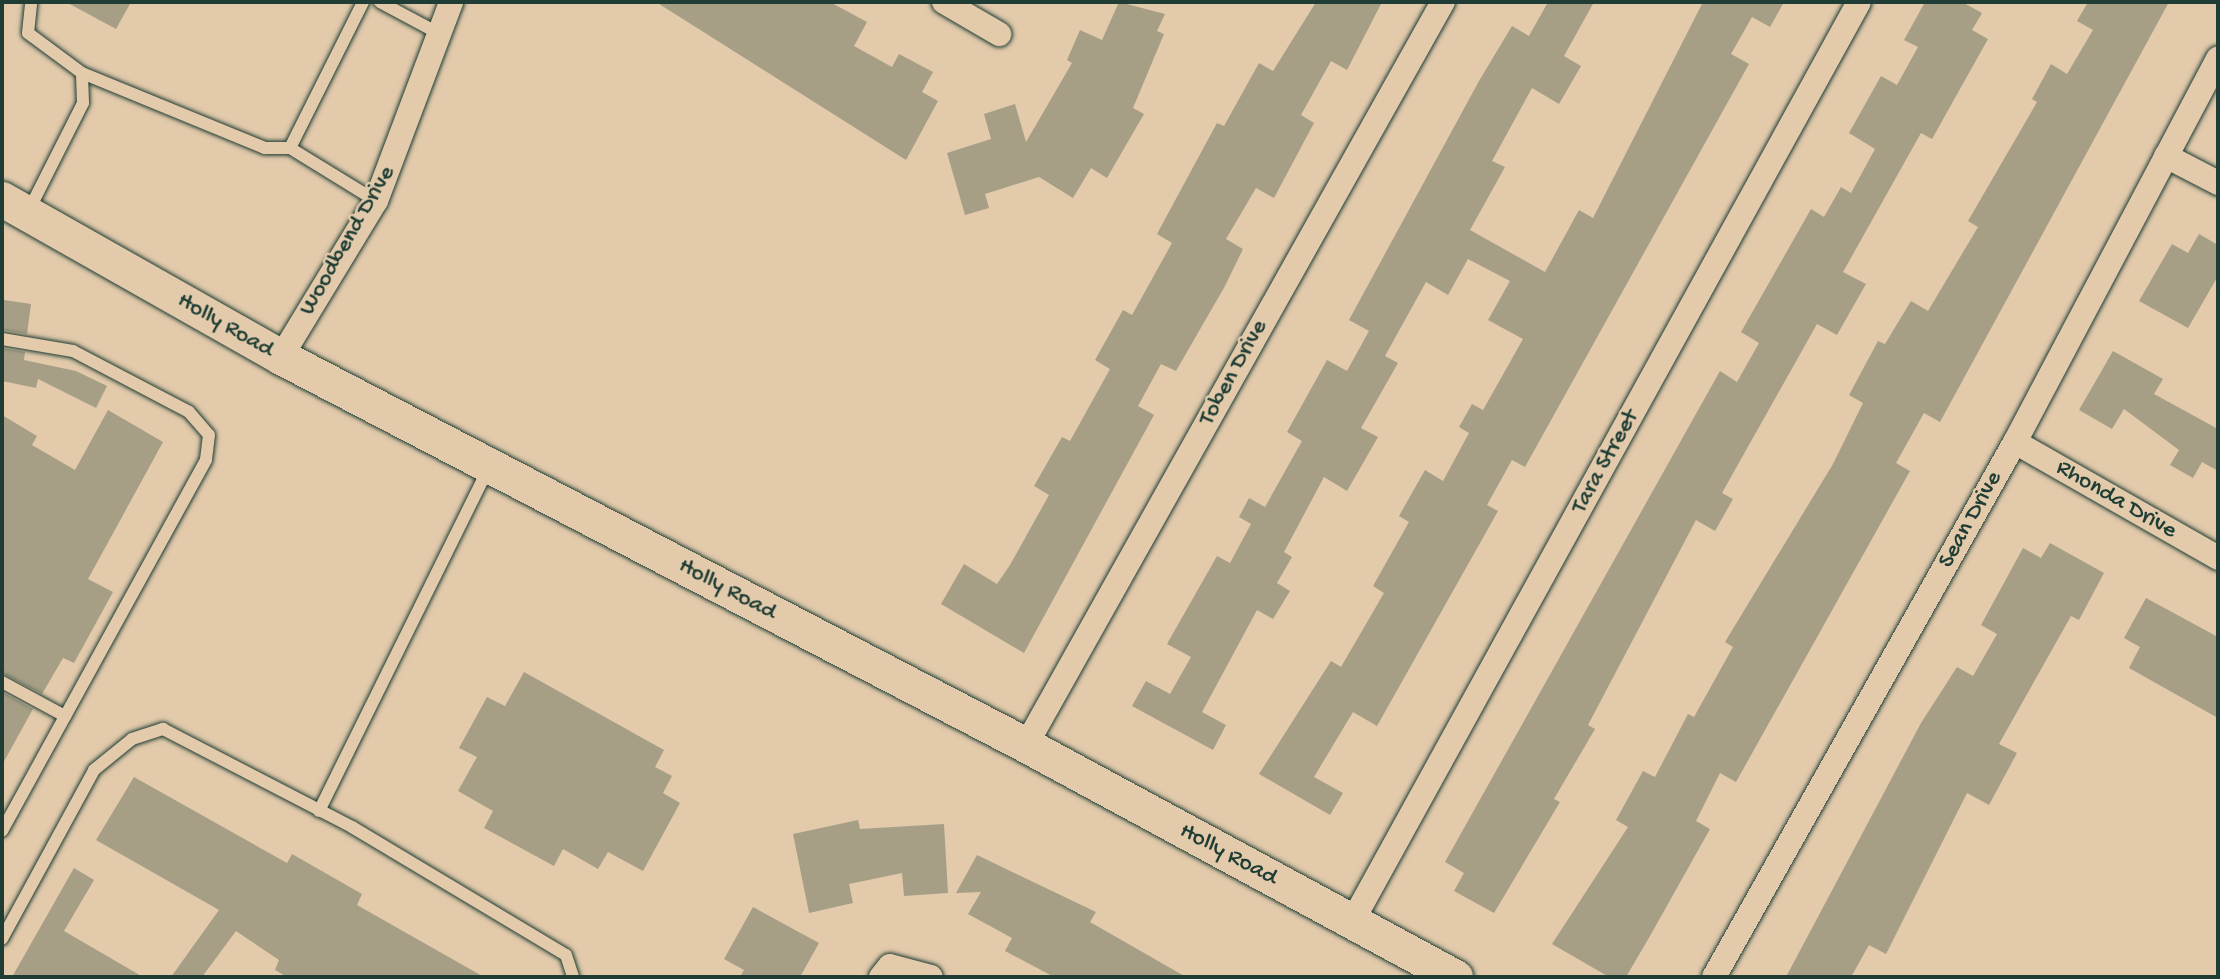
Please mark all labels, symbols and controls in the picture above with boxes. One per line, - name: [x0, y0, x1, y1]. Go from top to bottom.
- street label: Woodbend Drive: [294, 161, 402, 321]
- street label: Holly Road: [172, 287, 278, 365]
- street label: Toben Drive: [1193, 315, 1275, 431]
- street label: Tara Street: [1566, 405, 1646, 519]
- street label: Rhonda Drive: [2050, 454, 2182, 546]
- street label: Sean Drive: [1933, 467, 2009, 573]
- street label: Holly Road: [673, 552, 781, 628]
- street label: Holly Road: [1174, 817, 1282, 893]

